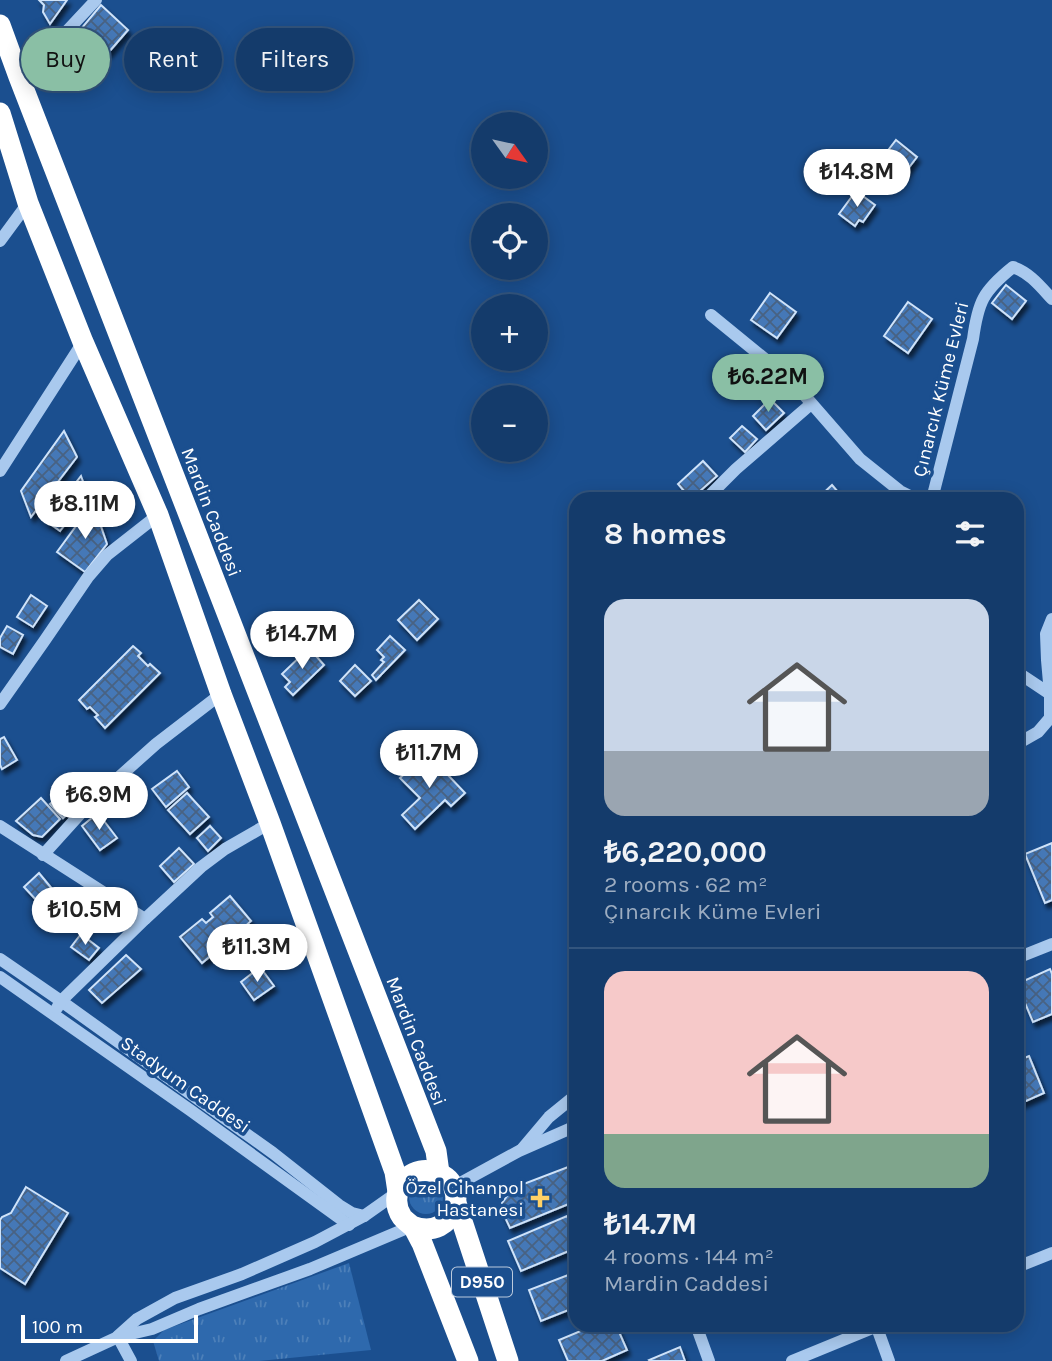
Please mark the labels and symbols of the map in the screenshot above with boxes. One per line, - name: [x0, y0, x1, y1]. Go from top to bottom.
- north arrow: [471, 112, 548, 189]
- pin: ₺14.8M: [800, 150, 914, 209]
- street label: Çınarcık Küme Evleri: [909, 299, 973, 479]
- pin: ₺6.22M: [711, 354, 825, 414]
- street label: Mardin Caddesi: [176, 445, 246, 580]
- pin: ₺8.11M: [28, 482, 142, 541]
- pin: ₺14.7M: [245, 612, 359, 671]
- pin: ₺11.7M: [372, 730, 486, 790]
- pin: ₺6.9M: [50, 772, 148, 832]
- pin: ₺10.5M: [28, 888, 142, 947]
- pin: ₺11.3M: [200, 925, 314, 984]
- street label: Mardin Caddesi: [381, 974, 451, 1109]
- street label: Stadyum Caddesi: [116, 1032, 254, 1138]
- place label: Özel Cihanpol Hastanesi: [406, 1177, 524, 1221]
- marker: Özel Cihanpol Hastanesi: [530, 1188, 550, 1208]
- road number: D950: [452, 1268, 512, 1296]
- scale bar: [21, 1312, 198, 1344]

